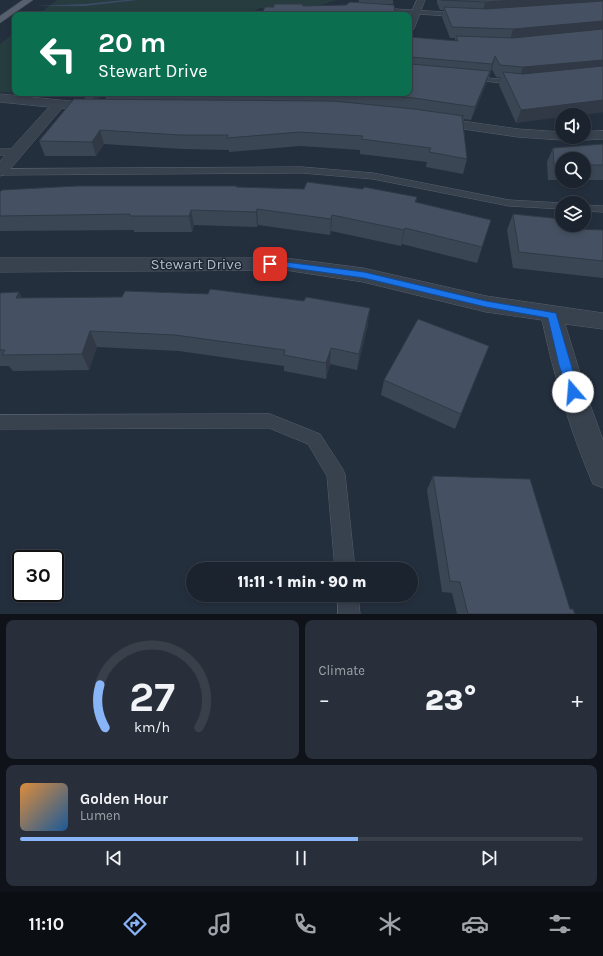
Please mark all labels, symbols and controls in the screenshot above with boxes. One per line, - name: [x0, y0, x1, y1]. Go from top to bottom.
- text: 20 m: [98, 26, 166, 59]
- icon: left: [32, 28, 84, 80]
- text: Stewart Drive: [98, 60, 207, 82]
- map controls: [555, 108, 591, 232]
- button: sound: [555, 108, 591, 144]
- button: search: [555, 152, 591, 188]
- button: layers: [555, 196, 591, 232]
- pin: [253, 247, 287, 281]
- icon: arrive: [259, 253, 281, 275]
- street label: Stewart Drive: [150, 255, 242, 273]
- position arrow: [552, 371, 594, 413]
- speed limit sign: 30: [12, 550, 64, 602]
- text: 11:11 · 1 min · 90 m: [238, 573, 366, 591]
- text: Climate: [319, 663, 365, 678]
- text: 27: [129, 672, 175, 720]
- text: 23°: [425, 682, 477, 718]
- text: −: [319, 687, 330, 713]
- text: +: [571, 687, 583, 713]
- text: km/h: [134, 718, 170, 735]
- text: Golden Hour: [80, 790, 168, 808]
- text: Lumen: [80, 808, 121, 823]
- icon: previous: [103, 847, 125, 869]
- icon: pause: [290, 847, 312, 869]
- icon: next: [478, 847, 500, 869]
- icon: directions: [121, 910, 149, 938]
- icon: music: [206, 910, 234, 938]
- icon: phone: [291, 910, 319, 938]
- icon: climate: [376, 910, 404, 938]
- icon: car: [461, 910, 489, 938]
- icon: filters: [546, 910, 574, 938]
- text: 11:10: [29, 913, 64, 935]

